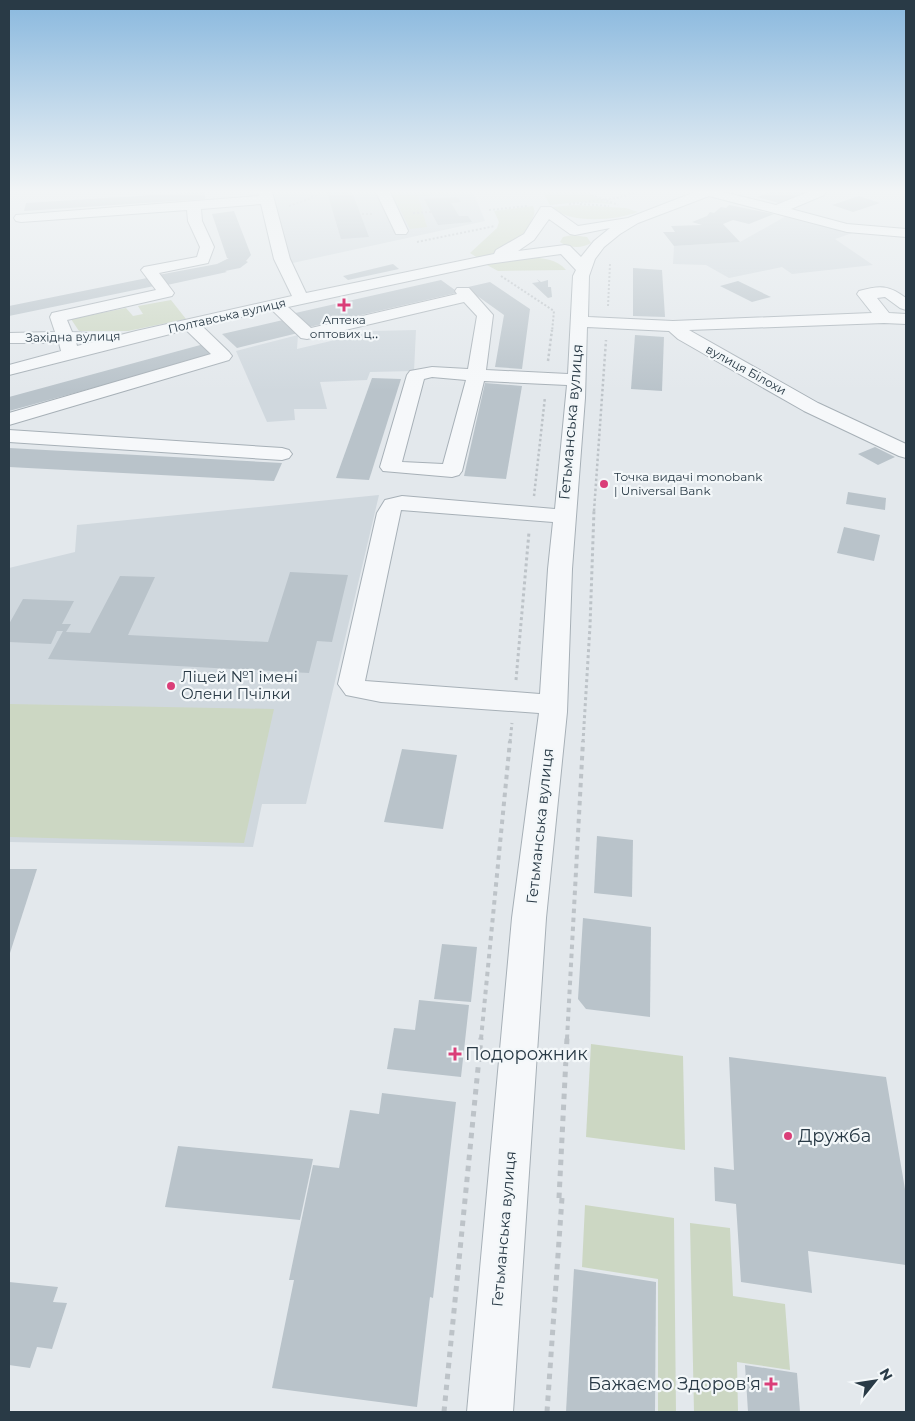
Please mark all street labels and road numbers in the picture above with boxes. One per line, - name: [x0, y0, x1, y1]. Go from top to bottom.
- street label: Полтавська вулиця: [166, 295, 287, 336]
- street label: Західна вулиця: [25, 328, 121, 345]
- street label: вулиця Білохи: [703, 341, 789, 398]
- street label: Гетьманська вулиця: [554, 343, 587, 501]
- street label: Гетьманська вулиця: [522, 747, 557, 905]
- street label: Гетьманська вулиця: [487, 1150, 520, 1308]

